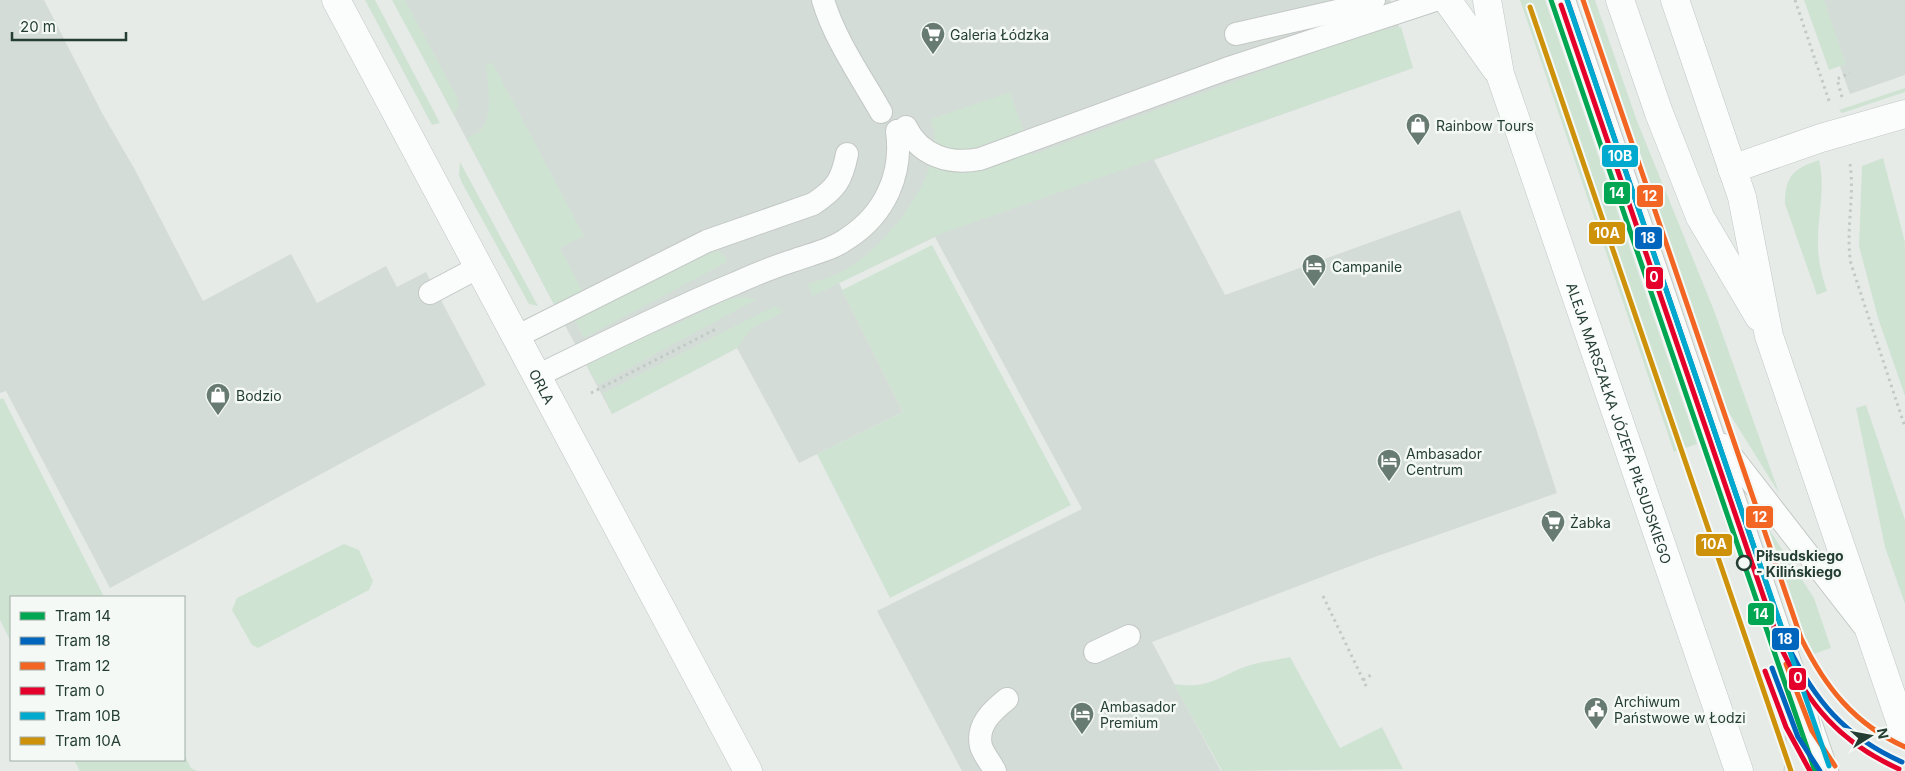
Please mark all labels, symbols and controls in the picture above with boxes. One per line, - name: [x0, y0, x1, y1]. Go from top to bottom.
- scale bar: [12, 10, 126, 42]
- text: 20 m: [20, 17, 56, 36]
- supermarket icon: Galeria Łódzka: [920, 21, 946, 55]
- place label: Galeria Łódzka: [950, 26, 1049, 43]
- shop icon: Rainbow Tours: [1405, 112, 1431, 146]
- place label: Rainbow Tours: [1436, 117, 1534, 134]
- line badge: 10B: [1601, 144, 1639, 168]
- text: 10B: [1608, 147, 1632, 164]
- line badge: 14: [1603, 181, 1631, 205]
- text: 14: [1609, 184, 1625, 201]
- line badge: 12: [1636, 184, 1664, 208]
- text: 12: [1643, 187, 1658, 204]
- line badge: 10A: [1588, 221, 1626, 245]
- text: 10A: [1594, 224, 1621, 241]
- line badge: 18: [1634, 226, 1663, 250]
- text: 18: [1640, 229, 1656, 246]
- hotel icon: Campanile: [1301, 253, 1327, 287]
- place label: Campanile: [1332, 258, 1402, 275]
- line badge: 0: [1645, 266, 1664, 290]
- text: 0: [1649, 268, 1659, 285]
- street label: ALEJA MARSZAŁKA JÓZEFA PIŁSUDSKIEGO: [1564, 280, 1676, 566]
- street label: ORLA: [526, 366, 559, 407]
- shop icon: Bodzio: [205, 382, 231, 416]
- place label: Bodzio: [236, 387, 282, 404]
- place label: Ambasador Centrum: [1406, 445, 1482, 478]
- hotel icon: Ambasador Centrum: [1376, 448, 1402, 482]
- line badge: 12: [1745, 505, 1774, 529]
- text: 12: [1753, 508, 1768, 525]
- supermarket icon: Żabka: [1540, 509, 1566, 543]
- place label: Żabka: [1570, 514, 1611, 531]
- line badge: 10A: [1695, 533, 1733, 557]
- text: 10A: [1701, 535, 1728, 552]
- place label: Piłsudskiego - Kilińskiego: [1756, 547, 1844, 580]
- marker: Piłsudskiego - Kilińskiego: [1736, 555, 1752, 571]
- legend: [10, 596, 185, 761]
- line badge: 14: [1747, 602, 1775, 626]
- text: 14: [1753, 605, 1769, 622]
- text: Tram 14: [55, 606, 111, 625]
- line badge: 18: [1771, 627, 1800, 651]
- text: 18: [1777, 630, 1793, 647]
- text: Tram 18: [55, 631, 111, 650]
- text: Tram 12: [55, 656, 111, 675]
- line badge: 0: [1788, 667, 1807, 691]
- text: 0: [1793, 669, 1803, 686]
- text: Tram 0: [55, 681, 105, 700]
- place label: Archiwum Państwowe w Łodzi: [1614, 693, 1746, 726]
- public building icon: Archiwum Państwowe w Łodzi: [1583, 696, 1609, 730]
- place label: Ambasador Premium: [1100, 698, 1176, 731]
- hotel icon: Ambasador Premium: [1069, 701, 1095, 735]
- text: Tram 10B: [55, 706, 121, 725]
- north arrow: [1845, 711, 1895, 761]
- text: N: [1874, 727, 1893, 740]
- text: Tram 10A: [55, 731, 121, 750]

